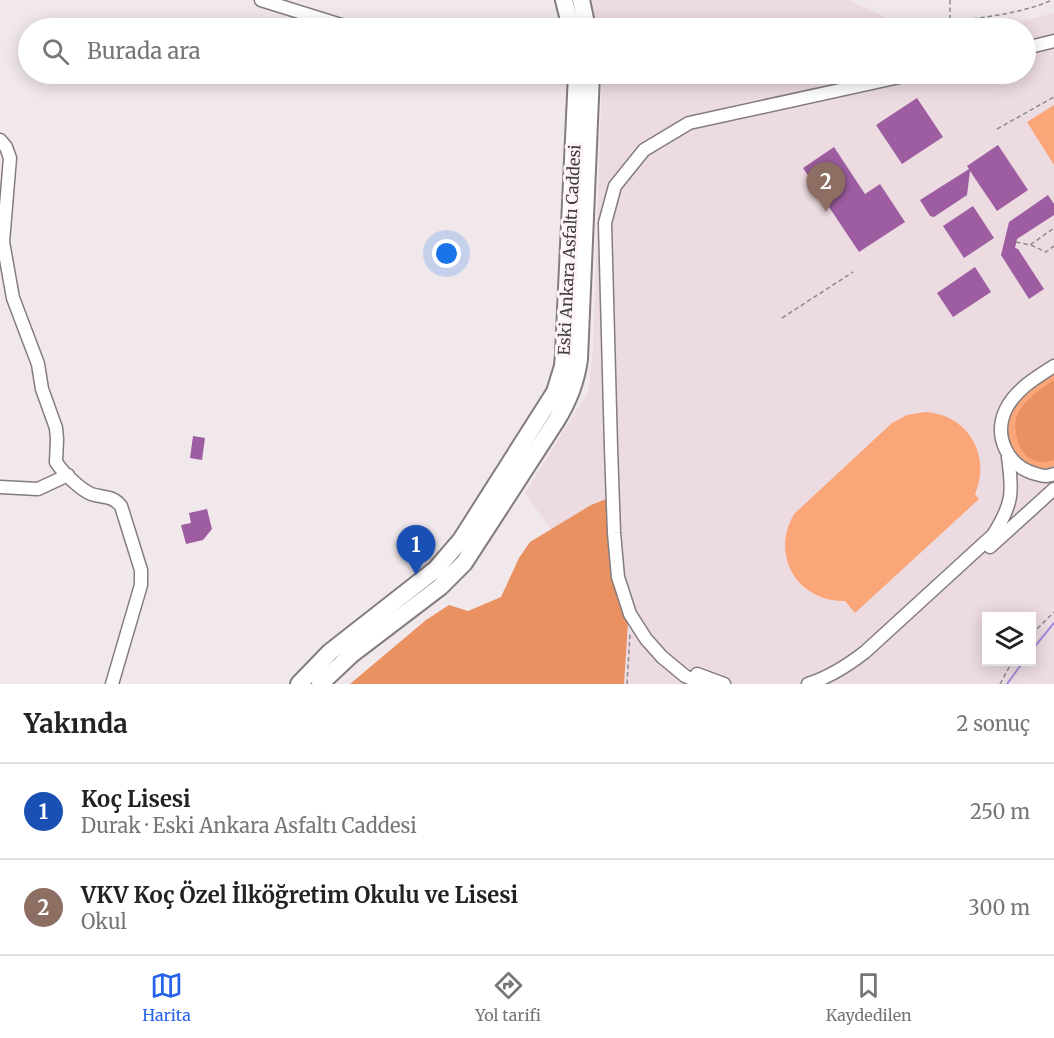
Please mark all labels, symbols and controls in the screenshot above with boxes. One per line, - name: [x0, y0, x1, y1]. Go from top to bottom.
- search box: [18, 18, 1036, 84]
- icon: search: [39, 35, 72, 68]
- text: Burada ara: [87, 37, 201, 65]
- street label: Eski Ankara Asfaltı Caddesi: [553, 144, 585, 356]
- pin: 2: [806, 162, 846, 212]
- your location: [432, 239, 461, 268]
- pin: 1: [396, 526, 436, 575]
- map controls: [982, 612, 1036, 666]
- button: layers: [982, 612, 1036, 666]
- text: Yakında: [24, 707, 128, 740]
- text: 2 sonuç: [957, 711, 1030, 736]
- text: Koç Lisesi: [81, 785, 190, 813]
- text: 1: [39, 799, 48, 824]
- text: 250 m: [970, 799, 1030, 824]
- text: Durak · Eski Ankara Asfaltı Caddesi: [81, 813, 417, 838]
- text: VKV Koç Özel İlköğretim Okulu ve Lisesi: [81, 881, 518, 909]
- text: 2: [38, 895, 49, 920]
- text: 300 m: [968, 895, 1030, 920]
- text: Okul: [81, 909, 127, 934]
- tab: Harita: [142, 969, 191, 1025]
- tab: Yol tarifi: [475, 969, 541, 1025]
- tab: Kaydedilen: [826, 969, 912, 1025]

